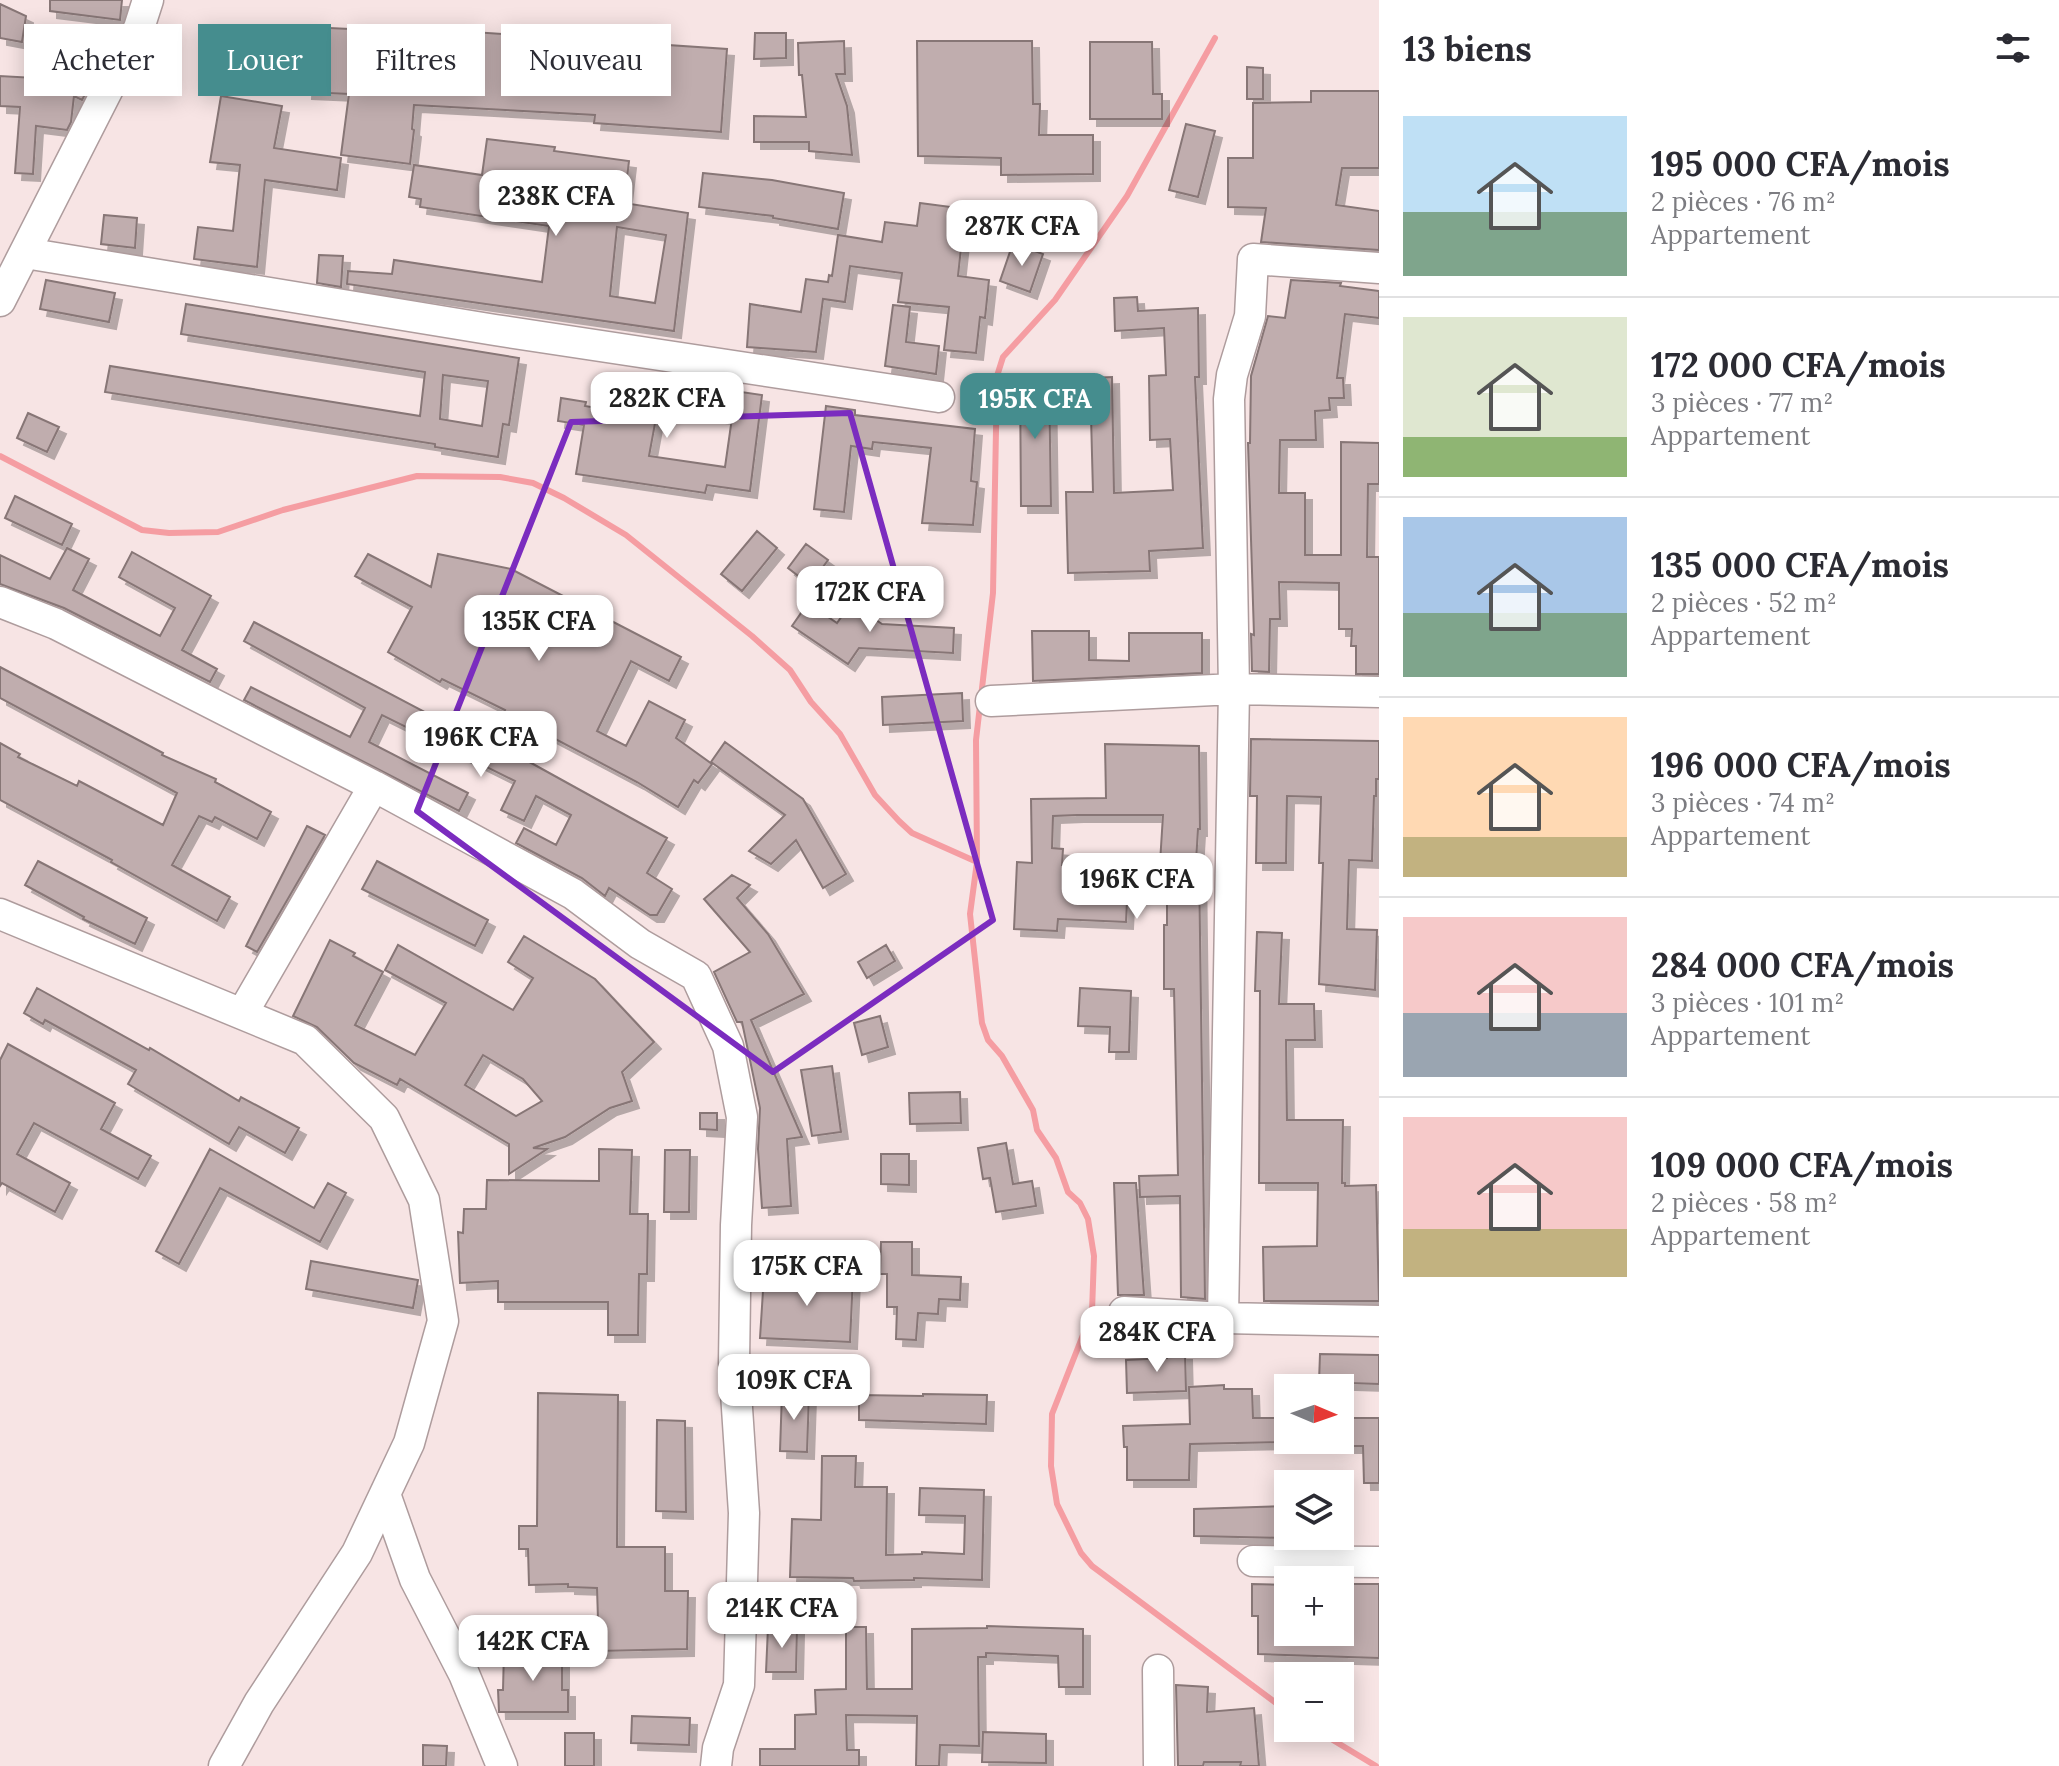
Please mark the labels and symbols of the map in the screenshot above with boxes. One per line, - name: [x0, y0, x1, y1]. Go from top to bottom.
- pin: 238K CFA: [473, 170, 639, 238]
- pin: 287K CFA: [939, 200, 1105, 268]
- pin: 282K CFA: [584, 372, 750, 440]
- pin: 195K CFA: [952, 373, 1118, 441]
- pin: 172K CFA: [787, 566, 953, 634]
- pin: 135K CFA: [456, 595, 622, 663]
- pin: 196K CFA: [398, 711, 564, 779]
- pin: 196K CFA: [1054, 853, 1220, 921]
- pin: 175K CFA: [724, 1240, 890, 1308]
- pin: 284K CFA: [1074, 1306, 1240, 1374]
- pin: 109K CFA: [711, 1354, 877, 1422]
- north arrow: [1274, 1374, 1354, 1454]
- pin: 214K CFA: [699, 1582, 865, 1650]
- pin: 142K CFA: [450, 1615, 616, 1683]

